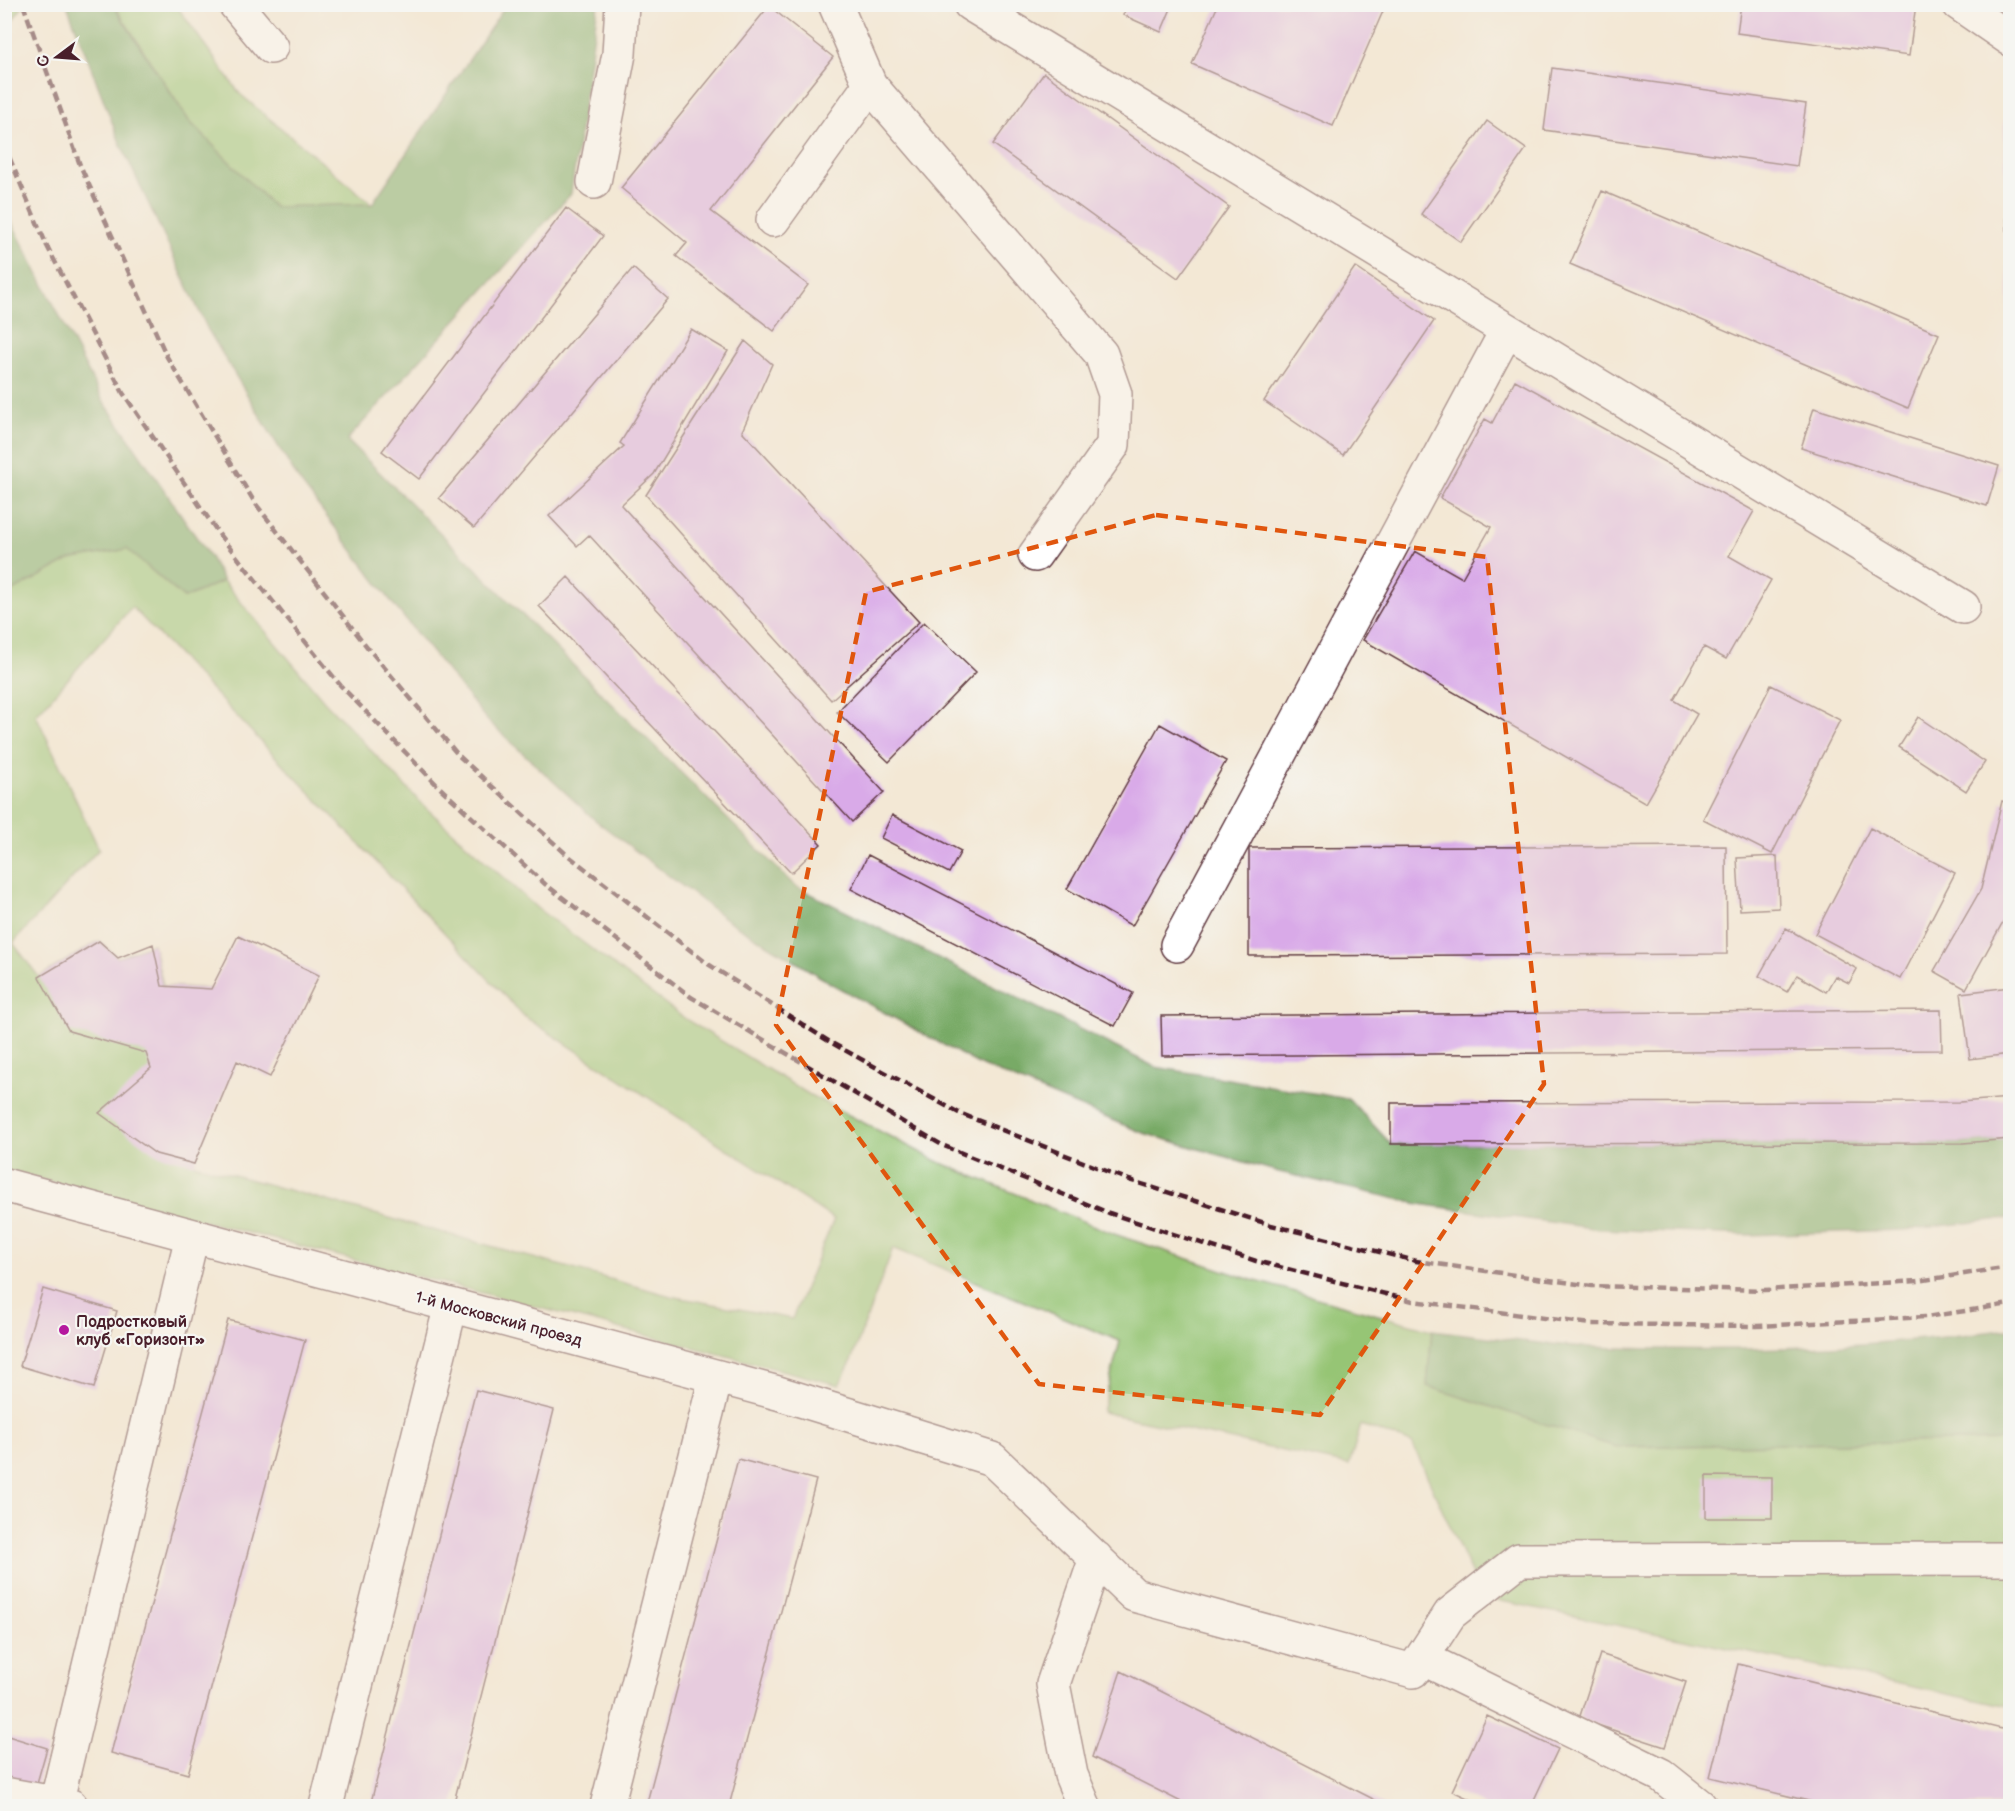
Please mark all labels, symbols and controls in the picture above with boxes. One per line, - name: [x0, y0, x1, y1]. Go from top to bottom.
- north arrow: [27, 27, 87, 87]
- text: С: [33, 53, 55, 69]
- street label: 1-й Московский проезд: [413, 1288, 584, 1351]
- place label: Подростковый клуб «Горизонт»: [76, 1313, 205, 1350]
- marker: Подростковый клуб «Горизонт»: [57, 1323, 71, 1337]

